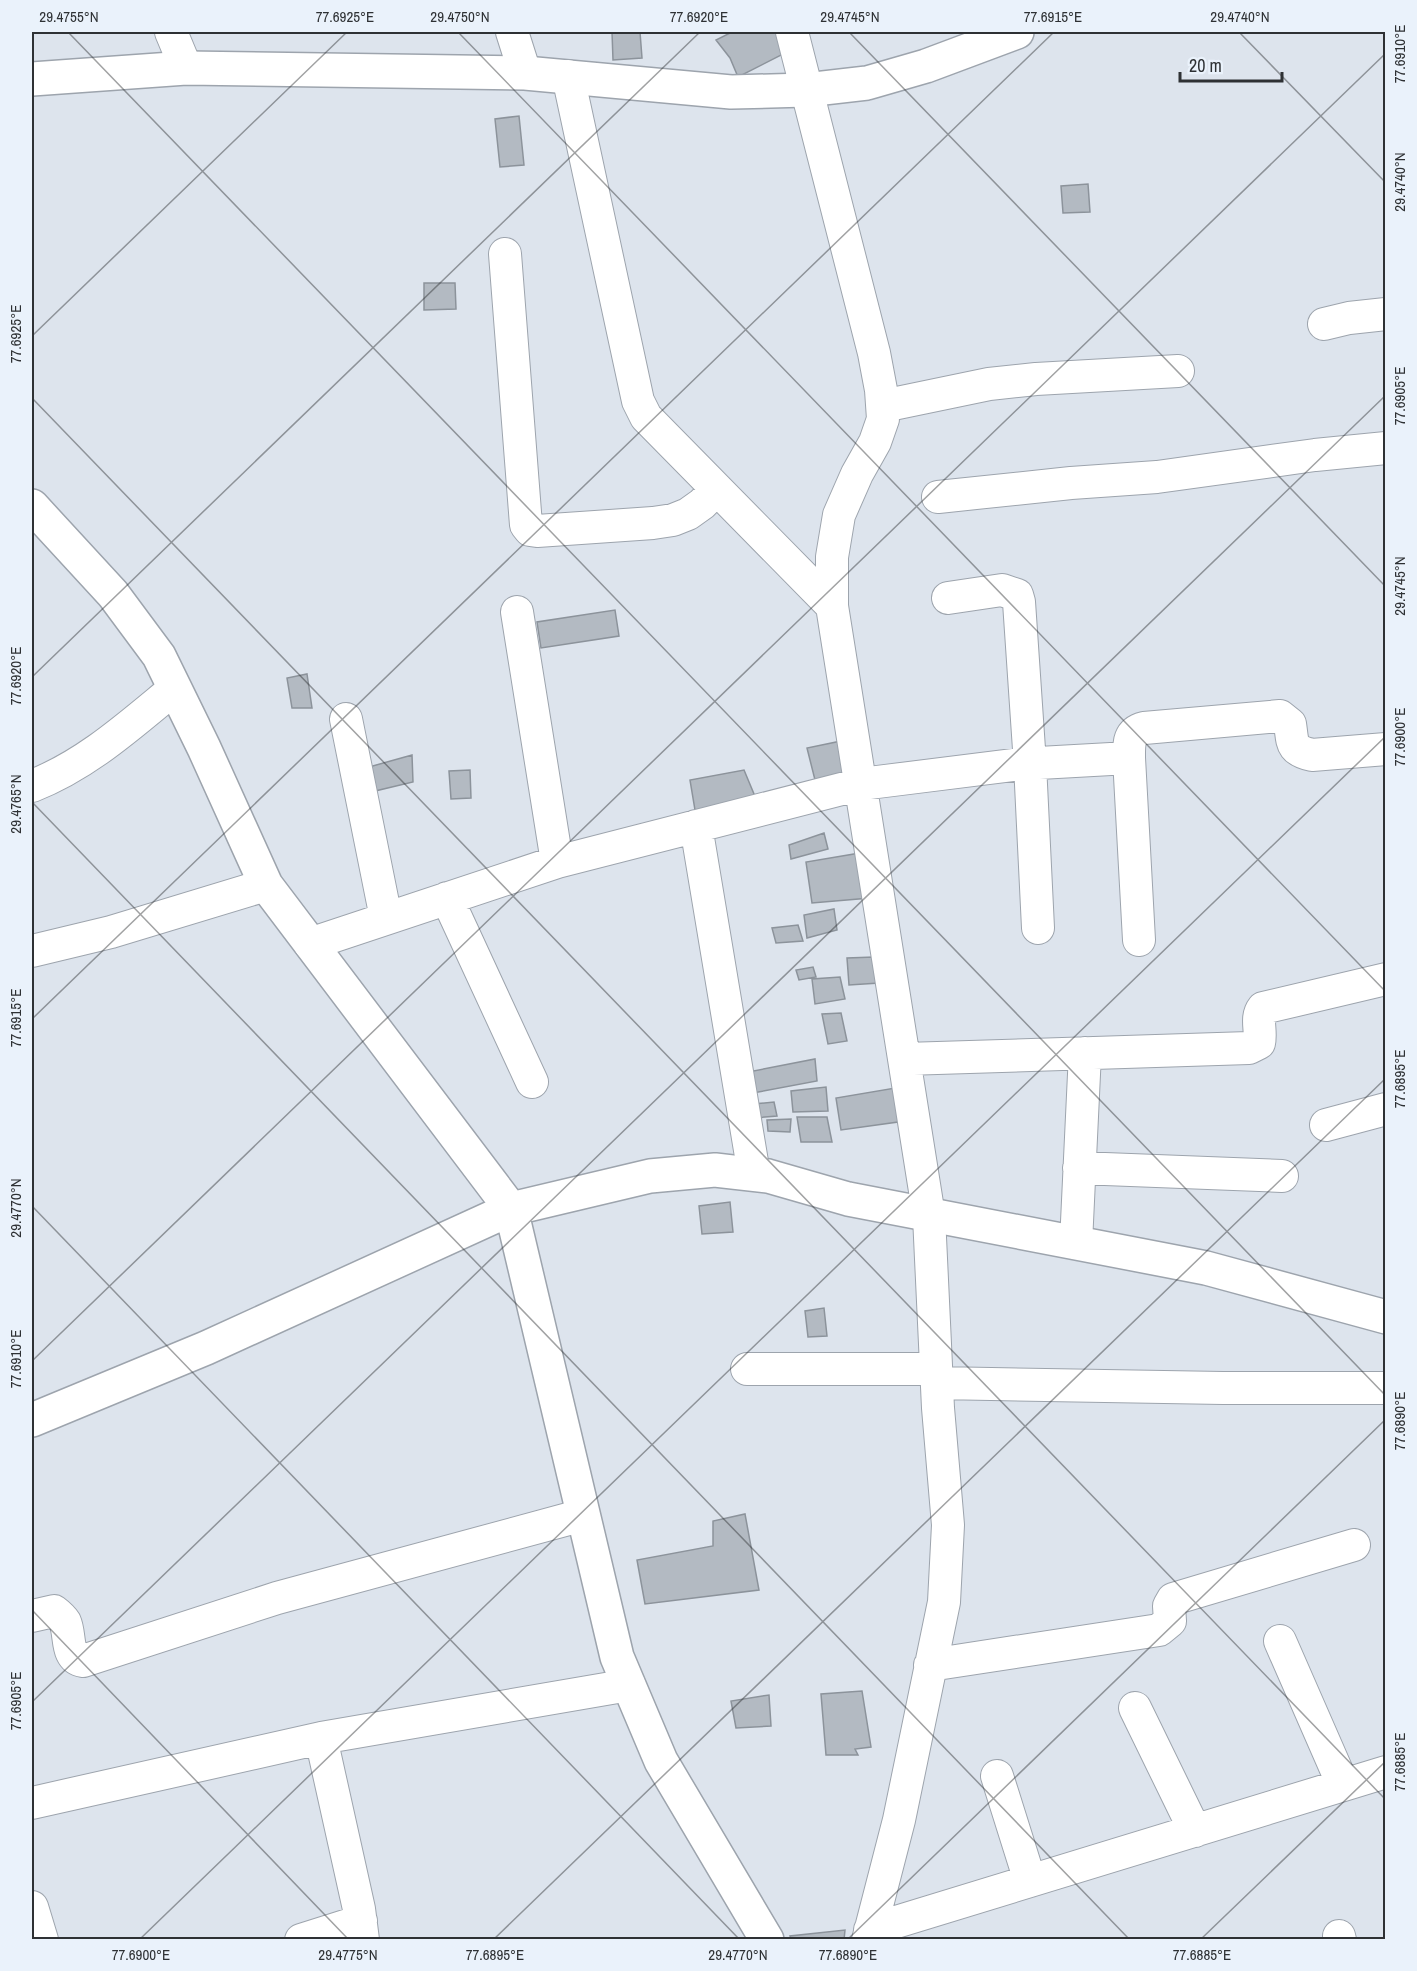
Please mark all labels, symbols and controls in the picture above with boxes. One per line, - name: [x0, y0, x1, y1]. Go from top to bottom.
- text: 29.4755°N: [39, 6, 99, 27]
- text: 77.6925°E: [316, 6, 374, 27]
- text: 29.4750°N: [430, 6, 490, 27]
- text: 77.6920°E: [670, 6, 728, 27]
- text: 29.4745°N: [820, 6, 880, 27]
- text: 77.6915°E: [1024, 6, 1082, 27]
- text: 29.4740°N: [1210, 6, 1270, 27]
- text: 77.6910°E: [1389, 25, 1410, 83]
- scale bar: [1180, 45, 1282, 83]
- text: 20 m: [1189, 53, 1222, 78]
- text: 29.4740°N: [1389, 152, 1410, 212]
- text: 77.6925°E: [5, 305, 26, 363]
- text: 77.6905°E: [1389, 367, 1410, 425]
- text: 29.4745°N: [1389, 556, 1410, 616]
- text: 77.6920°E: [5, 647, 26, 705]
- text: 77.6900°E: [1389, 708, 1410, 766]
- text: 29.4765°N: [5, 774, 26, 834]
- text: 77.6915°E: [5, 989, 26, 1047]
- text: 77.6895°E: [1389, 1050, 1410, 1108]
- text: 29.4770°N: [5, 1178, 26, 1238]
- text: 77.6910°E: [5, 1330, 26, 1388]
- text: 77.6890°E: [1389, 1392, 1410, 1450]
- text: 77.6905°E: [5, 1672, 26, 1730]
- text: 77.6885°E: [1389, 1733, 1410, 1791]
- text: 77.6900°E: [112, 1944, 170, 1965]
- text: 29.4775°N: [318, 1944, 378, 1965]
- text: 77.6895°E: [466, 1944, 524, 1965]
- text: 29.4770°N: [708, 1944, 768, 1965]
- text: 77.6890°E: [819, 1944, 877, 1965]
- text: 77.6885°E: [1173, 1944, 1231, 1965]

